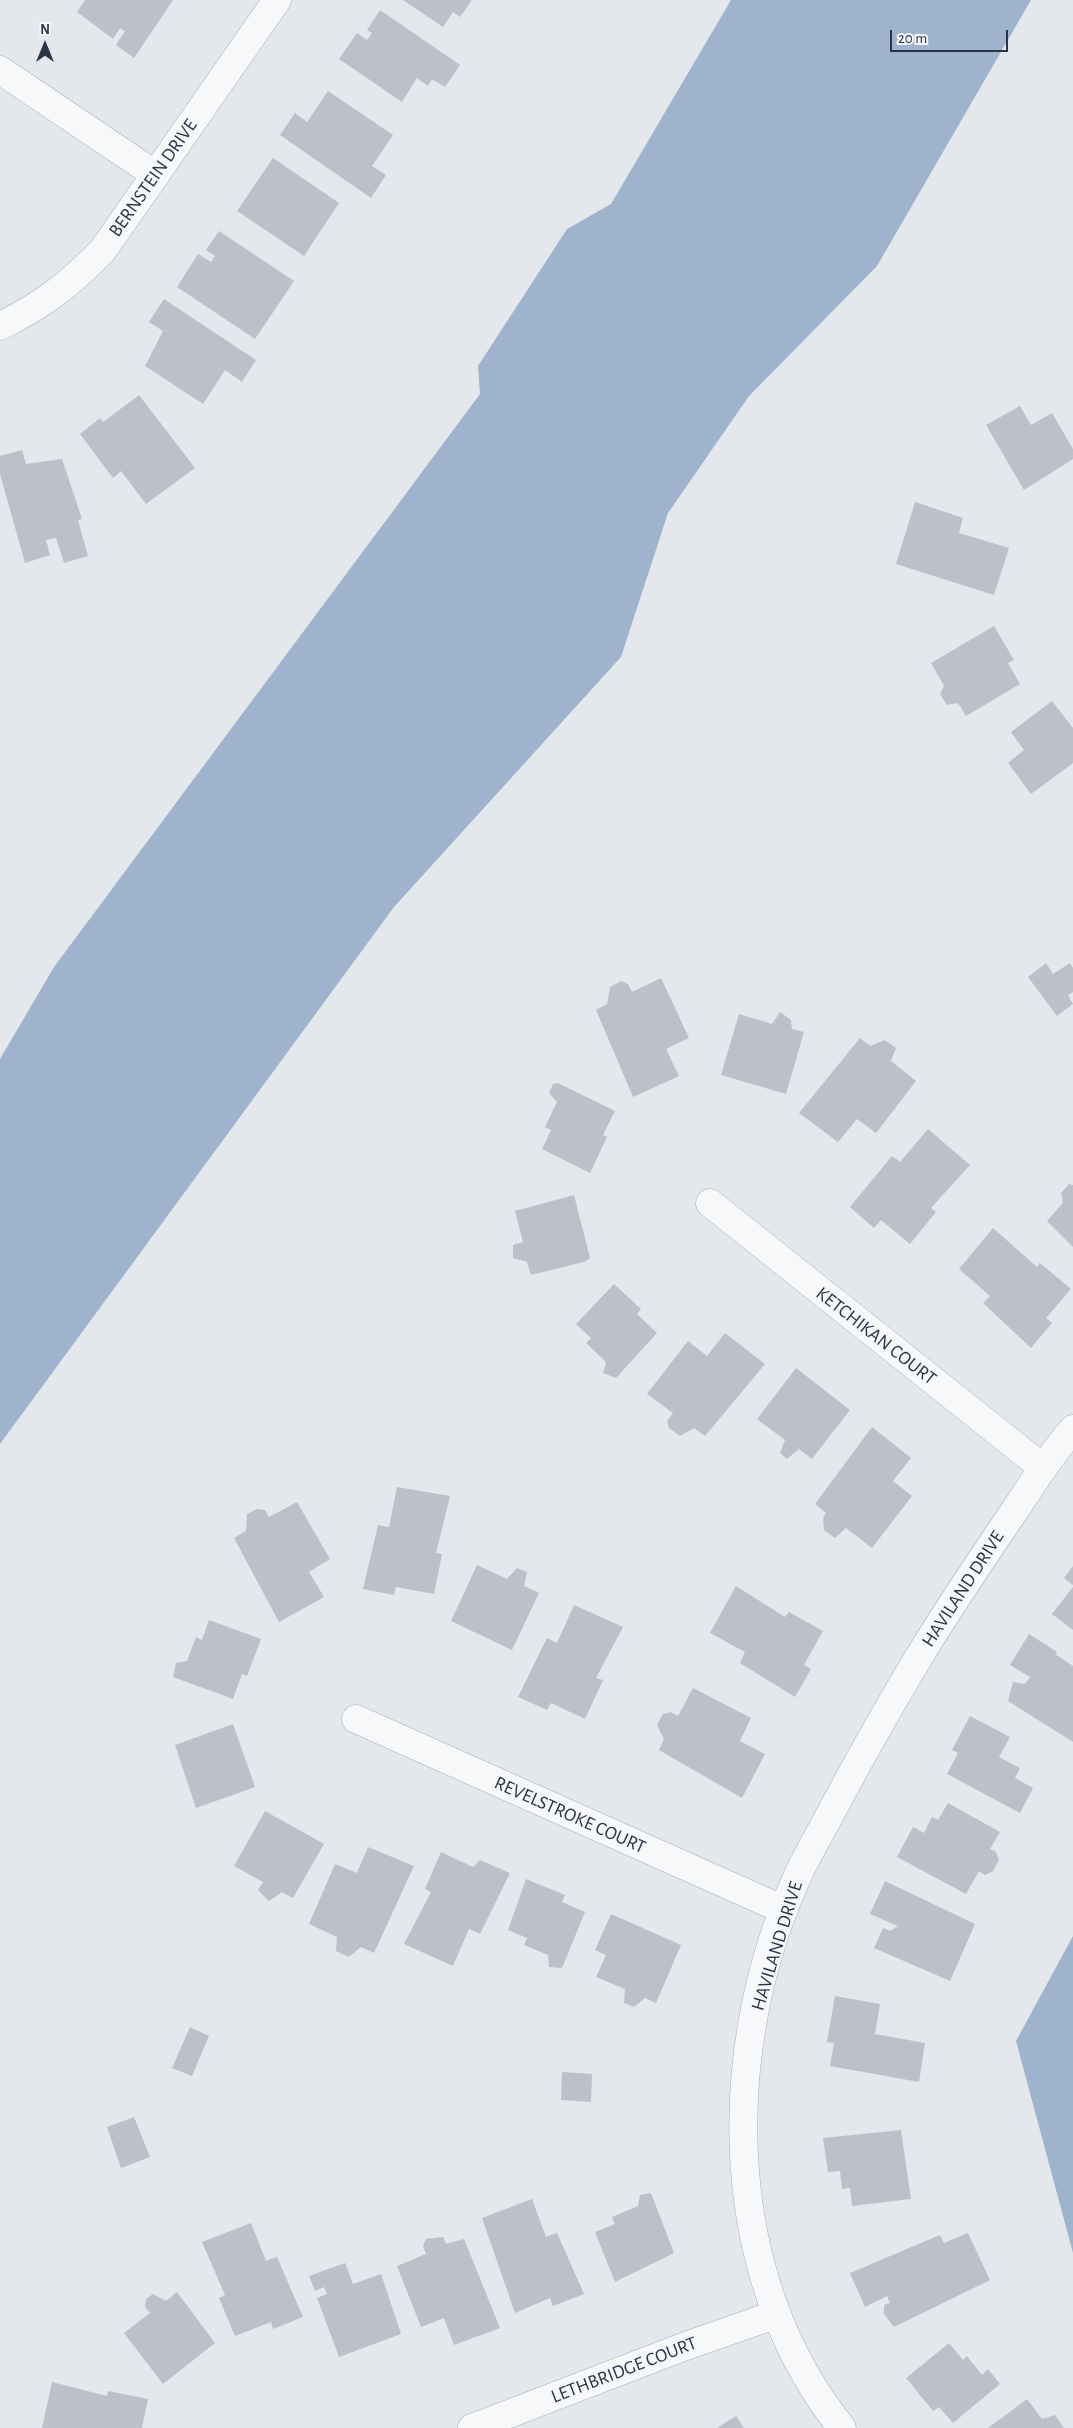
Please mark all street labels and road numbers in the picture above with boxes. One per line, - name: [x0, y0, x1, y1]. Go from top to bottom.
- street label: BERNSTEIN DRIVE: [104, 115, 202, 241]
- street label: KETCHIKAN COURT: [811, 1282, 941, 1390]
- street label: HAVILAND DRIVE: [917, 1527, 1009, 1651]
- street label: REVELSTROKE COURT: [491, 1771, 649, 1859]
- street label: HAVILAND DRIVE: [746, 1879, 808, 2013]
- street label: LETHBRIDGE COURT: [548, 2332, 700, 2408]

